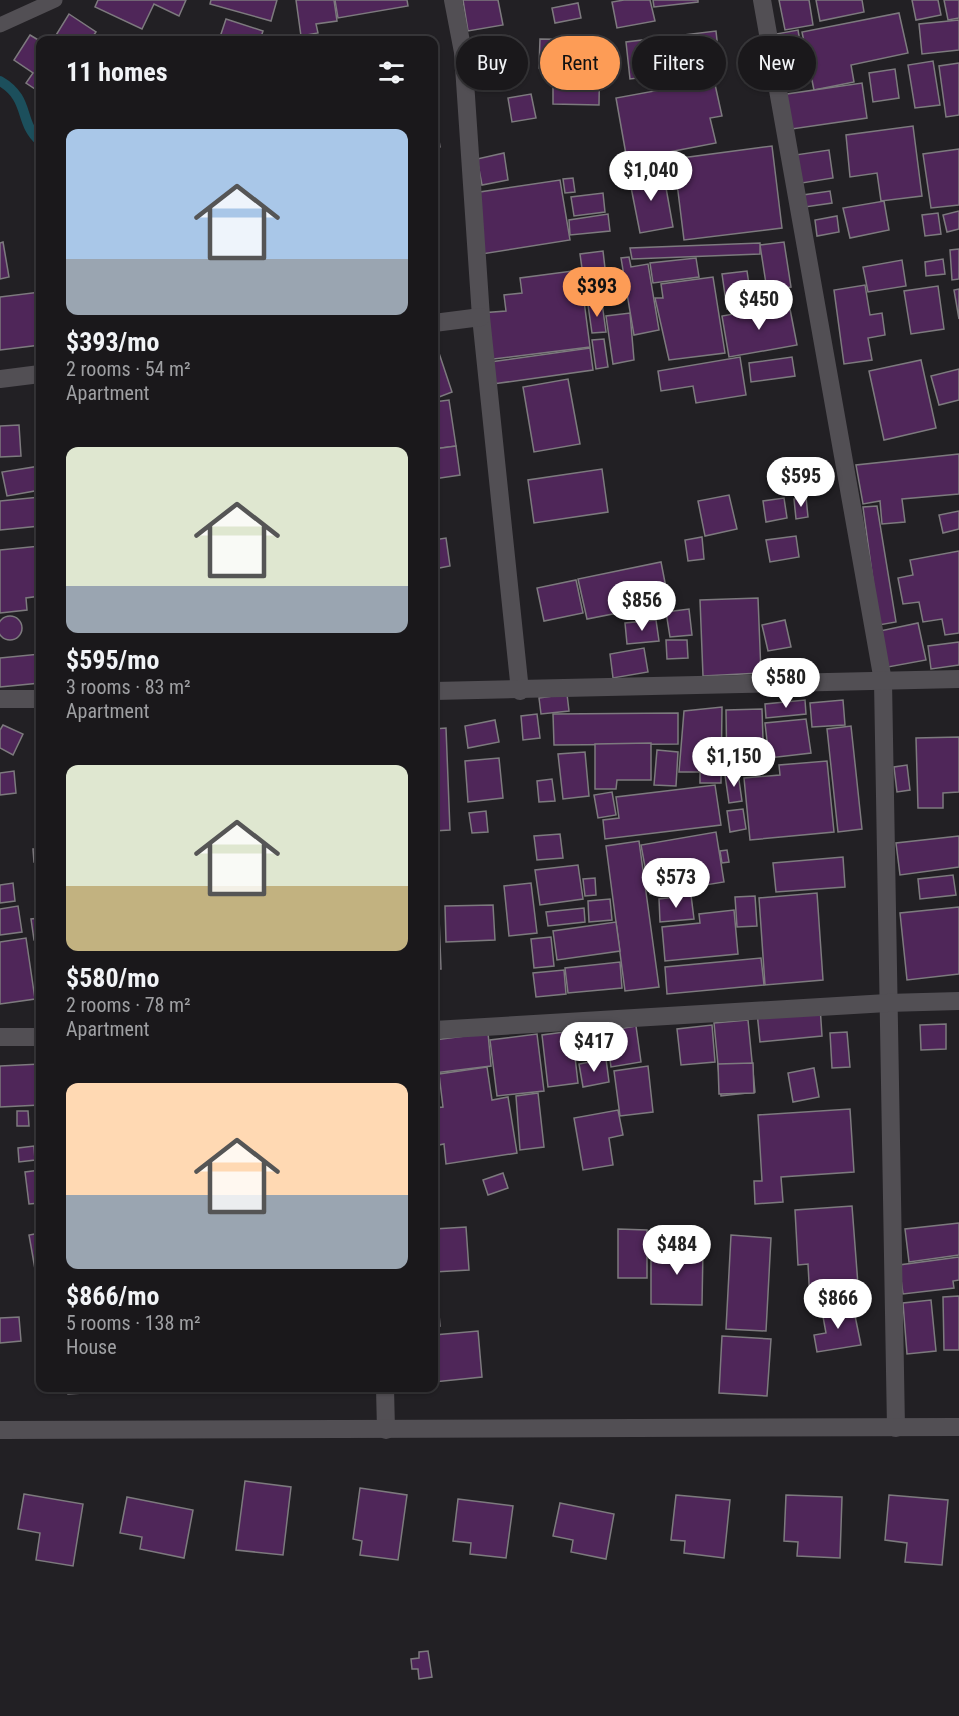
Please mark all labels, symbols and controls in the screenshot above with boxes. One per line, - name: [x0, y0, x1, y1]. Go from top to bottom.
- chip: Buy: [456, 36, 528, 90]
- chip: Rent: [540, 36, 620, 90]
- chip: Filters: [632, 36, 726, 90]
- chip: New: [738, 36, 816, 90]
- icon: filters: [375, 56, 408, 89]
- text: 11 homes: [66, 57, 168, 87]
- pin: $1,040: [602, 151, 700, 202]
- text: $1,040: [623, 158, 679, 182]
- icon: home: [183, 168, 291, 276]
- pin: $393: [561, 267, 633, 318]
- text: $393: [577, 274, 617, 298]
- pin: $450: [723, 280, 795, 331]
- text: $450: [739, 287, 779, 311]
- text: $393/mo: [66, 327, 159, 357]
- text: 2 rooms · 54 m²: [66, 357, 191, 381]
- text: Apartment: [66, 381, 150, 405]
- pin: $595: [765, 457, 837, 508]
- text: $595: [781, 464, 821, 488]
- icon: home: [183, 486, 291, 594]
- pin: $856: [606, 581, 678, 632]
- text: $856: [622, 588, 662, 612]
- text: $595/mo: [66, 645, 159, 675]
- pin: $580: [750, 658, 822, 709]
- text: $580: [766, 665, 806, 689]
- text: 3 rooms · 83 m²: [66, 675, 191, 699]
- text: Apartment: [66, 699, 150, 723]
- pin: $1,150: [685, 737, 783, 788]
- text: $1,150: [706, 744, 762, 768]
- icon: home: [183, 804, 291, 912]
- pin: $573: [640, 858, 712, 909]
- text: $573: [656, 865, 696, 889]
- text: $580/mo: [66, 963, 159, 993]
- text: 2 rooms · 78 m²: [66, 993, 191, 1017]
- text: Apartment: [66, 1017, 150, 1041]
- pin: $417: [558, 1022, 630, 1073]
- text: $417: [574, 1029, 614, 1053]
- icon: home: [183, 1122, 291, 1230]
- pin: $484: [641, 1225, 713, 1276]
- text: $484: [657, 1232, 697, 1256]
- pin: $866: [802, 1279, 874, 1330]
- text: $866/mo: [66, 1281, 159, 1311]
- text: $866: [818, 1286, 858, 1310]
- text: 5 rooms · 138 m²: [66, 1311, 201, 1335]
- text: House: [66, 1335, 117, 1359]

